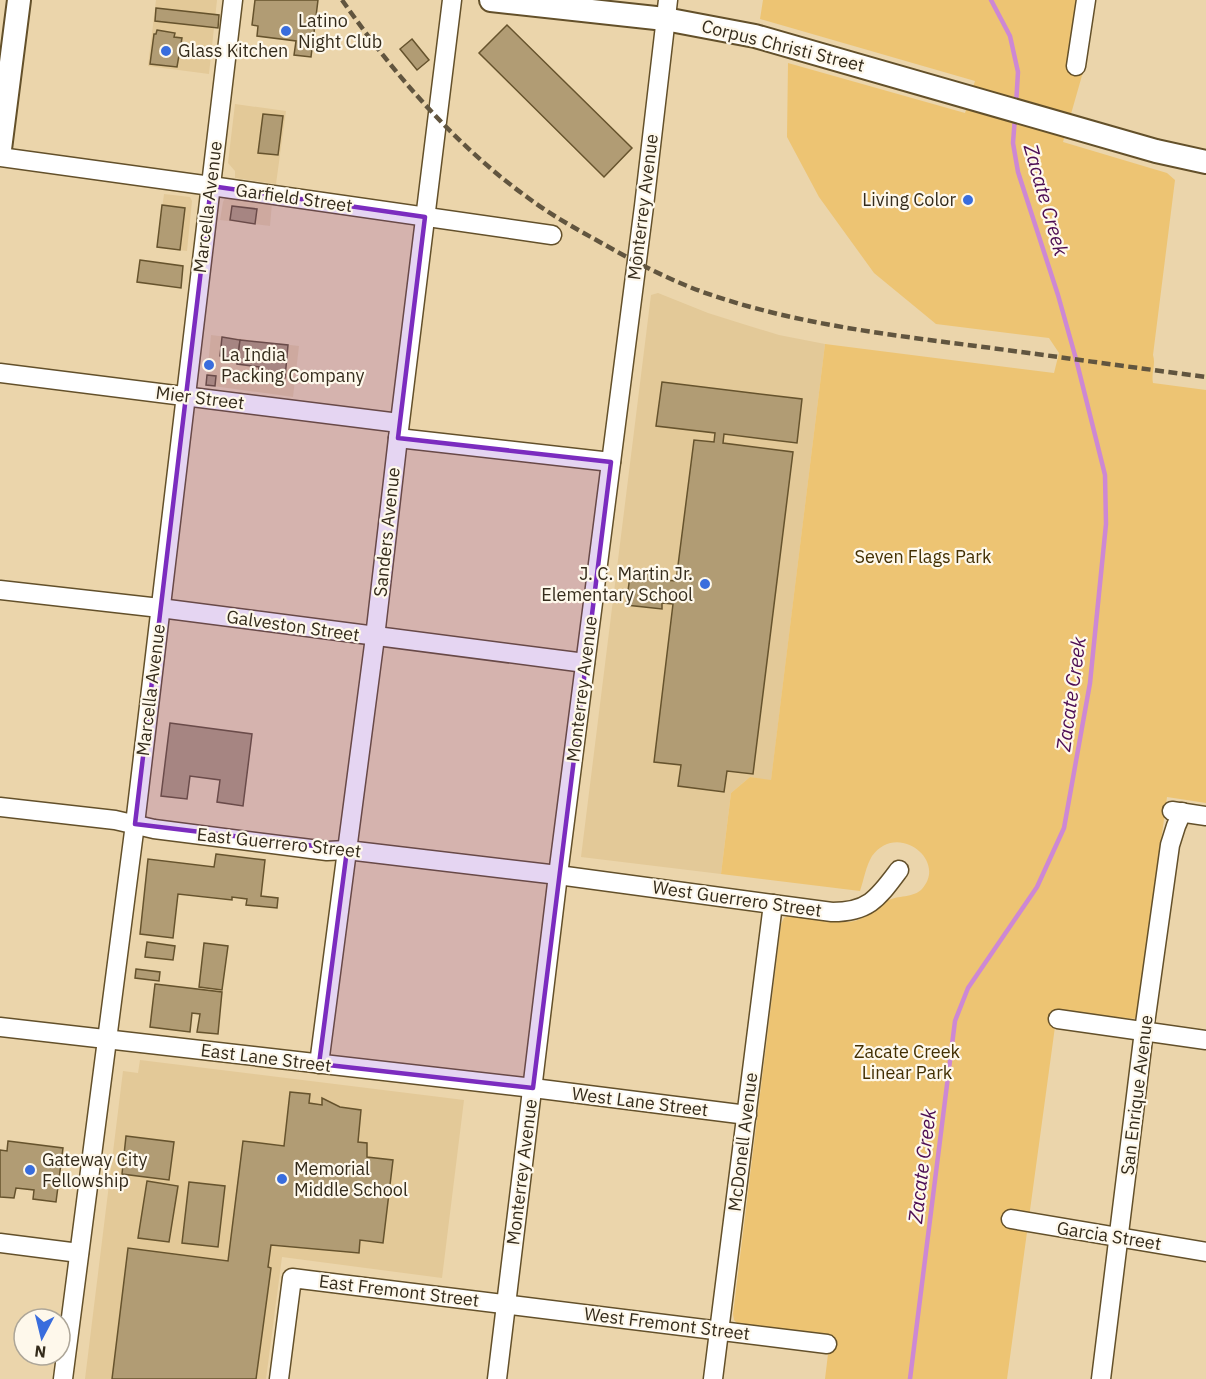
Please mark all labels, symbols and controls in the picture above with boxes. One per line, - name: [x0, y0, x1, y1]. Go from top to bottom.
- place label: Latino Night Club: [298, 9, 382, 53]
- street label: Corpus Christi Street: [699, 14, 867, 77]
- marker: Latino Night Club: [279, 24, 293, 38]
- place label: Glass Kitchen: [178, 39, 288, 62]
- marker: Glass Kitchen: [159, 44, 173, 58]
- street label: Monterrey Avenue: [622, 132, 663, 281]
- street label: Marcella Avenue: [188, 139, 227, 274]
- water label: Zacate Creek: [1017, 140, 1075, 259]
- street label: Garfield Street: [234, 178, 354, 217]
- place label: Living Color: [862, 188, 956, 211]
- marker: Living Color: [961, 193, 975, 207]
- place label: La India Packing Company: [221, 343, 364, 387]
- marker: La India Packing Company: [202, 358, 216, 372]
- street label: Mier Street: [154, 381, 246, 414]
- street label: Sanders Avenue: [368, 466, 405, 598]
- park label: Seven Flags Park: [855, 545, 992, 568]
- place label: J. C. Martin Jr. Elementary School: [541, 562, 693, 606]
- marker: J. C. Martin Jr. Elementary School: [698, 577, 712, 591]
- street label: Galveston Street: [225, 605, 361, 646]
- street label: Monterrey Avenue: [561, 614, 602, 763]
- street label: Marcella Avenue: [131, 622, 170, 757]
- water label: Zacate Creek: [1049, 634, 1092, 754]
- street label: East Guerrero Street: [196, 822, 362, 863]
- street label: West Guerrero Street: [651, 875, 823, 922]
- street label: San Enrique Avenue: [1115, 1013, 1158, 1176]
- street label: East Lane Street: [199, 1038, 333, 1077]
- park label: Zacate Creek Linear Park: [854, 1040, 961, 1084]
- street label: McDonell Avenue: [723, 1071, 762, 1213]
- street label: West Lane Street: [571, 1082, 710, 1121]
- street label: Monterrey Avenue: [501, 1097, 542, 1246]
- water label: Zacate Creek: [901, 1107, 942, 1226]
- place label: Gateway City Fellowship: [42, 1148, 148, 1192]
- place label: Memorial Middle School: [294, 1157, 408, 1201]
- marker: Gateway City Fellowship: [23, 1163, 37, 1177]
- marker: Memorial Middle School: [275, 1172, 289, 1186]
- street label: Garcia Street: [1055, 1216, 1163, 1255]
- street label: East Fremont Street: [318, 1269, 481, 1312]
- street label: West Fremont Street: [583, 1302, 751, 1345]
- north arrow: [12, 1307, 72, 1367]
- text: N: [33, 1341, 47, 1363]

